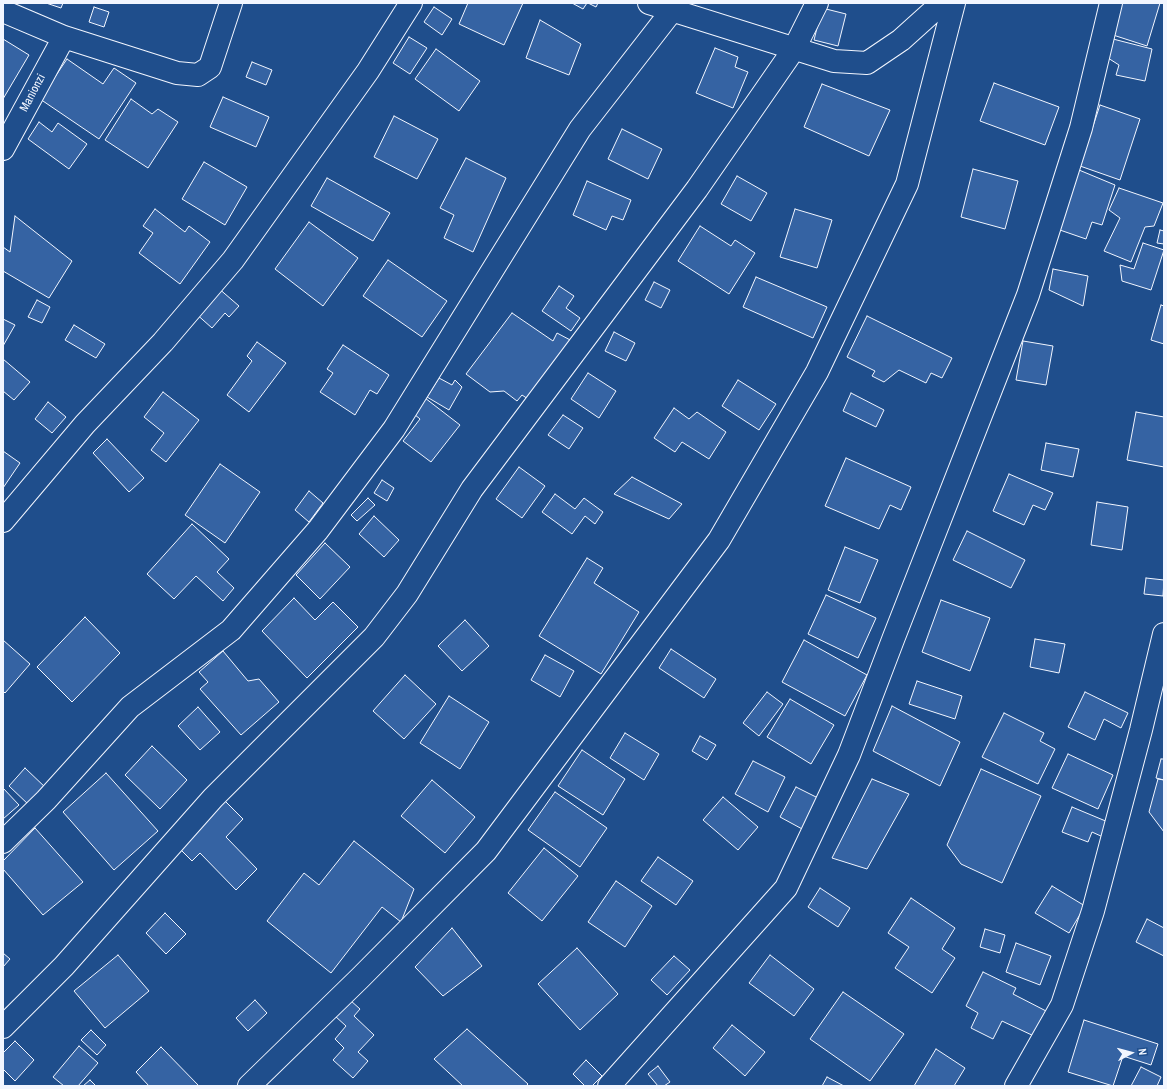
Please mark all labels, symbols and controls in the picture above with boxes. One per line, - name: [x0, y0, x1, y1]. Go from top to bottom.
- street label: Manionzi: [17, 72, 49, 114]
- north arrow: [1111, 1033, 1151, 1073]
- text: N: [1136, 1048, 1150, 1056]

